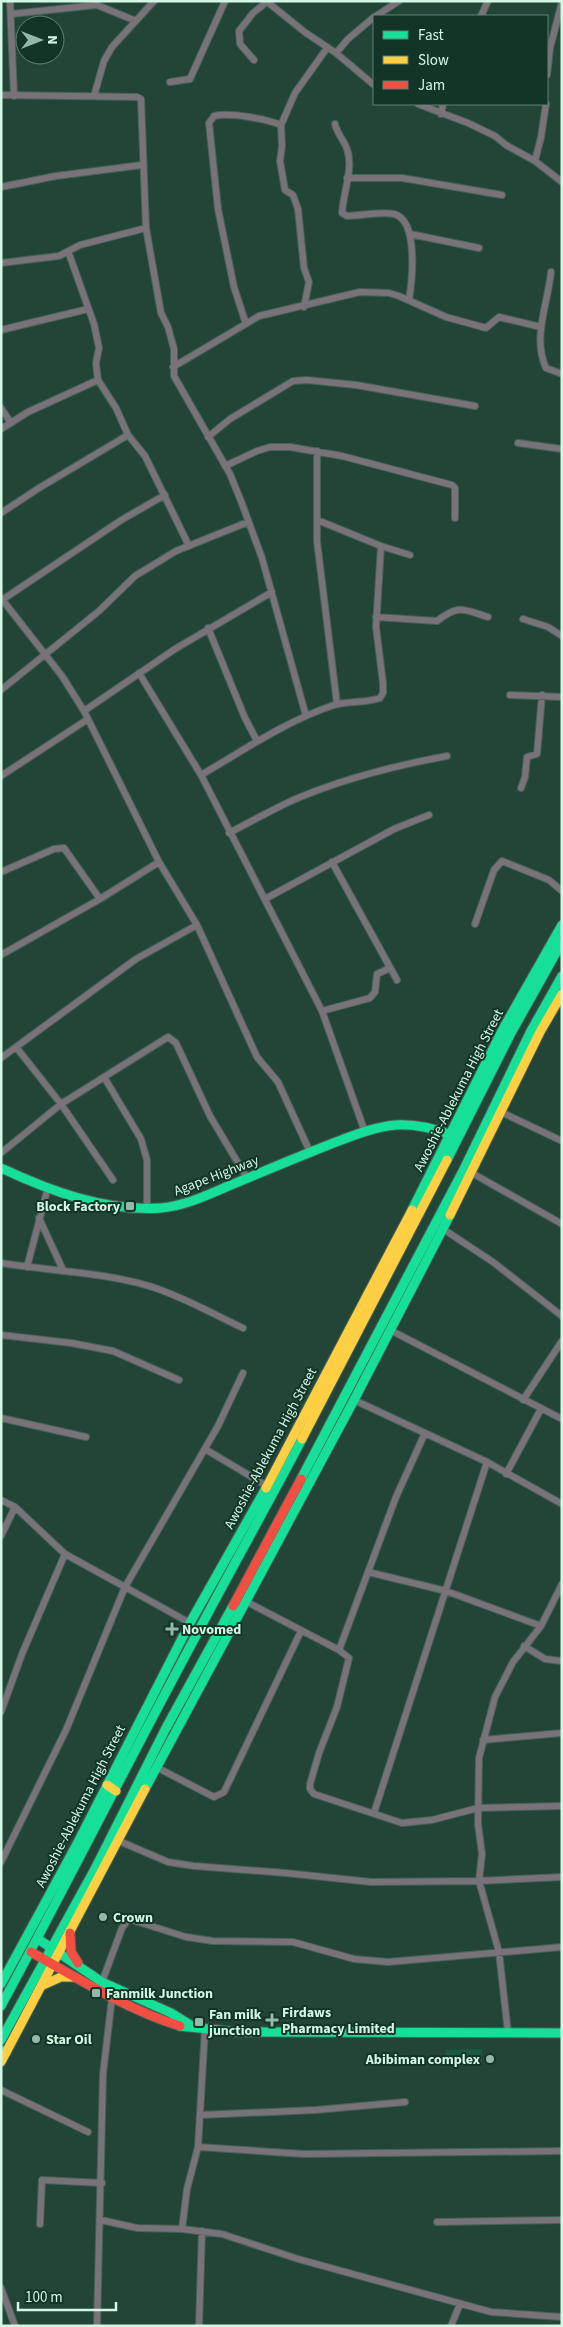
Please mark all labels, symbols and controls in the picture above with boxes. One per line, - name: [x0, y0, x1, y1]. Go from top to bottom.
- north arrow: [15, 15, 65, 65]
- legend: [373, 15, 548, 105]
- text: Fast: [418, 25, 444, 46]
- text: N: [42, 35, 62, 45]
- text: Slow: [418, 50, 449, 71]
- text: Jam: [418, 75, 445, 96]
- street label: Awoshie-Ablekuma High Street: [409, 1005, 509, 1175]
- street label: Agape Highway: [171, 1150, 262, 1201]
- place label: Block Factory: [36, 1197, 121, 1217]
- marker: Block Factory: [124, 1200, 136, 1212]
- street label: Awoshie-Ablekuma High Street: [220, 1364, 322, 1533]
- place label: Novomed: [182, 1620, 241, 1640]
- marker: Novomed: [166, 1623, 178, 1635]
- street label: Awoshie-Ablekuma High Street: [31, 1721, 131, 1891]
- place label: Crown: [113, 1908, 153, 1928]
- marker: Crown: [97, 1911, 109, 1923]
- place label: Fanmilk Junction: [106, 1984, 213, 2004]
- marker: Fanmilk Junction: [90, 1987, 102, 1999]
- place label: Firdaws Pharmacy Limited: [282, 2003, 395, 2039]
- place label: Fan milk junction: [208, 2005, 262, 2041]
- marker: Firdaws Pharmacy Limited: [266, 2014, 278, 2026]
- marker: Fan milk junction: [193, 2016, 205, 2028]
- place label: Star Oil: [46, 2030, 92, 2050]
- marker: Star Oil: [30, 2033, 42, 2045]
- place label: Abibiman complex: [365, 2050, 480, 2070]
- marker: Abibiman complex: [484, 2053, 496, 2065]
- scale bar: [18, 2280, 115, 2312]
- text: 100 m: [25, 2287, 63, 2308]

